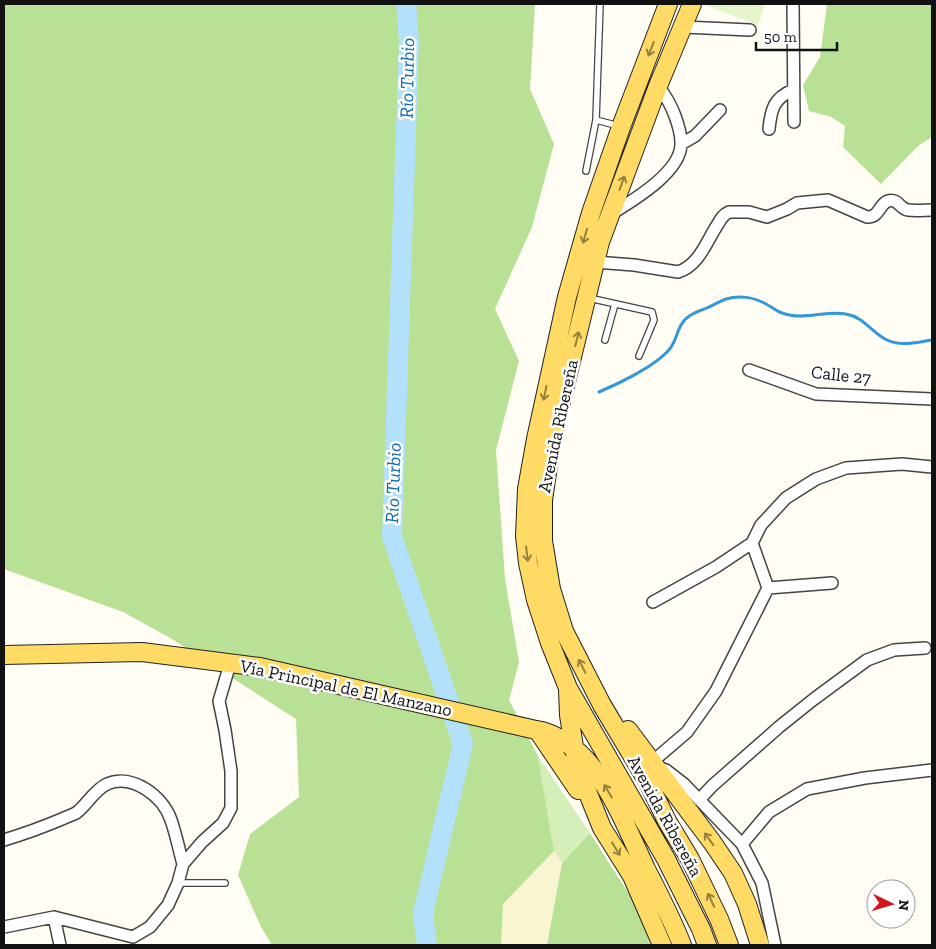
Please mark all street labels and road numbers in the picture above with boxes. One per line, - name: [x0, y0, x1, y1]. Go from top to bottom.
- street label: Avenida Ribereña: [533, 357, 583, 495]
- street label: Calle 27: [810, 361, 873, 389]
- street label: Vía Principal de El Manzano: [237, 655, 454, 721]
- street label: Avenida Ribereña: [623, 751, 708, 881]

